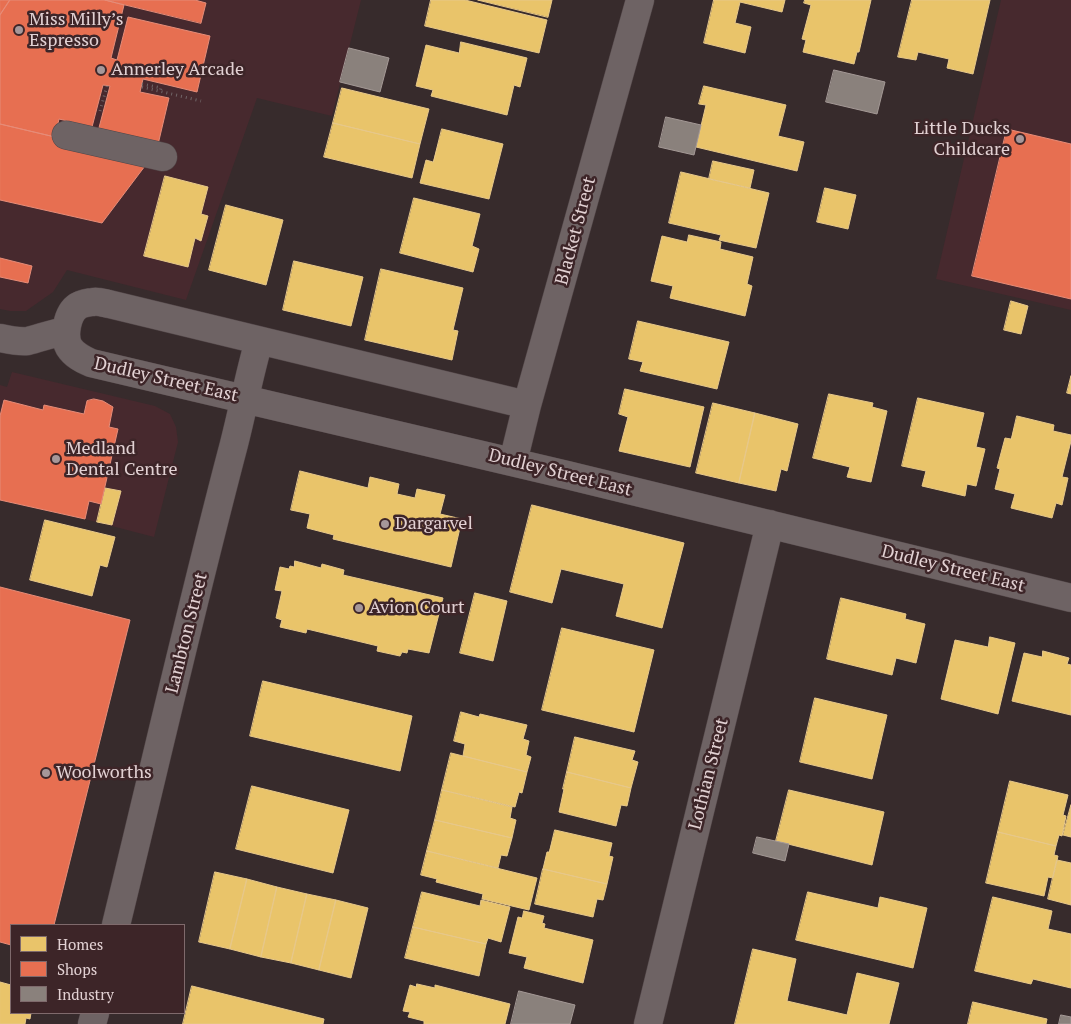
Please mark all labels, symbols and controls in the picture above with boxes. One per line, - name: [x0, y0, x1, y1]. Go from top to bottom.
- place label: Miss Milly’s Espresso: [29, 9, 123, 52]
- marker: Miss Milly’s Espresso: [13, 24, 25, 36]
- place label: Annerley Arcade: [111, 59, 244, 81]
- marker: Annerley Arcade: [95, 64, 107, 76]
- place label: Little Ducks Childcare: [914, 118, 1010, 160]
- marker: Little Ducks Childcare: [1014, 133, 1026, 145]
- street label: Blacket Street: [551, 175, 601, 287]
- street label: Dudley Street East: [92, 353, 240, 407]
- place label: Medland Dental Centre: [66, 438, 178, 480]
- street label: Dudley Street East: [486, 445, 634, 501]
- marker: Medland Dental Centre: [50, 453, 62, 465]
- place label: Dargarvel: [395, 513, 473, 535]
- marker: Dargarvel: [379, 518, 391, 530]
- street label: Dudley Street East: [879, 541, 1027, 597]
- street label: Lambton Street: [162, 570, 212, 696]
- place label: Avion Court: [369, 597, 465, 619]
- marker: Avion Court: [353, 602, 365, 614]
- street label: Lothian Street: [685, 716, 733, 832]
- place label: Woolworths: [56, 762, 152, 784]
- marker: Woolworths: [40, 767, 52, 779]
- legend: [10, 924, 185, 1014]
- text: Homes: [57, 934, 103, 954]
- text: Shops: [57, 959, 97, 979]
- text: Industry: [57, 984, 114, 1004]

